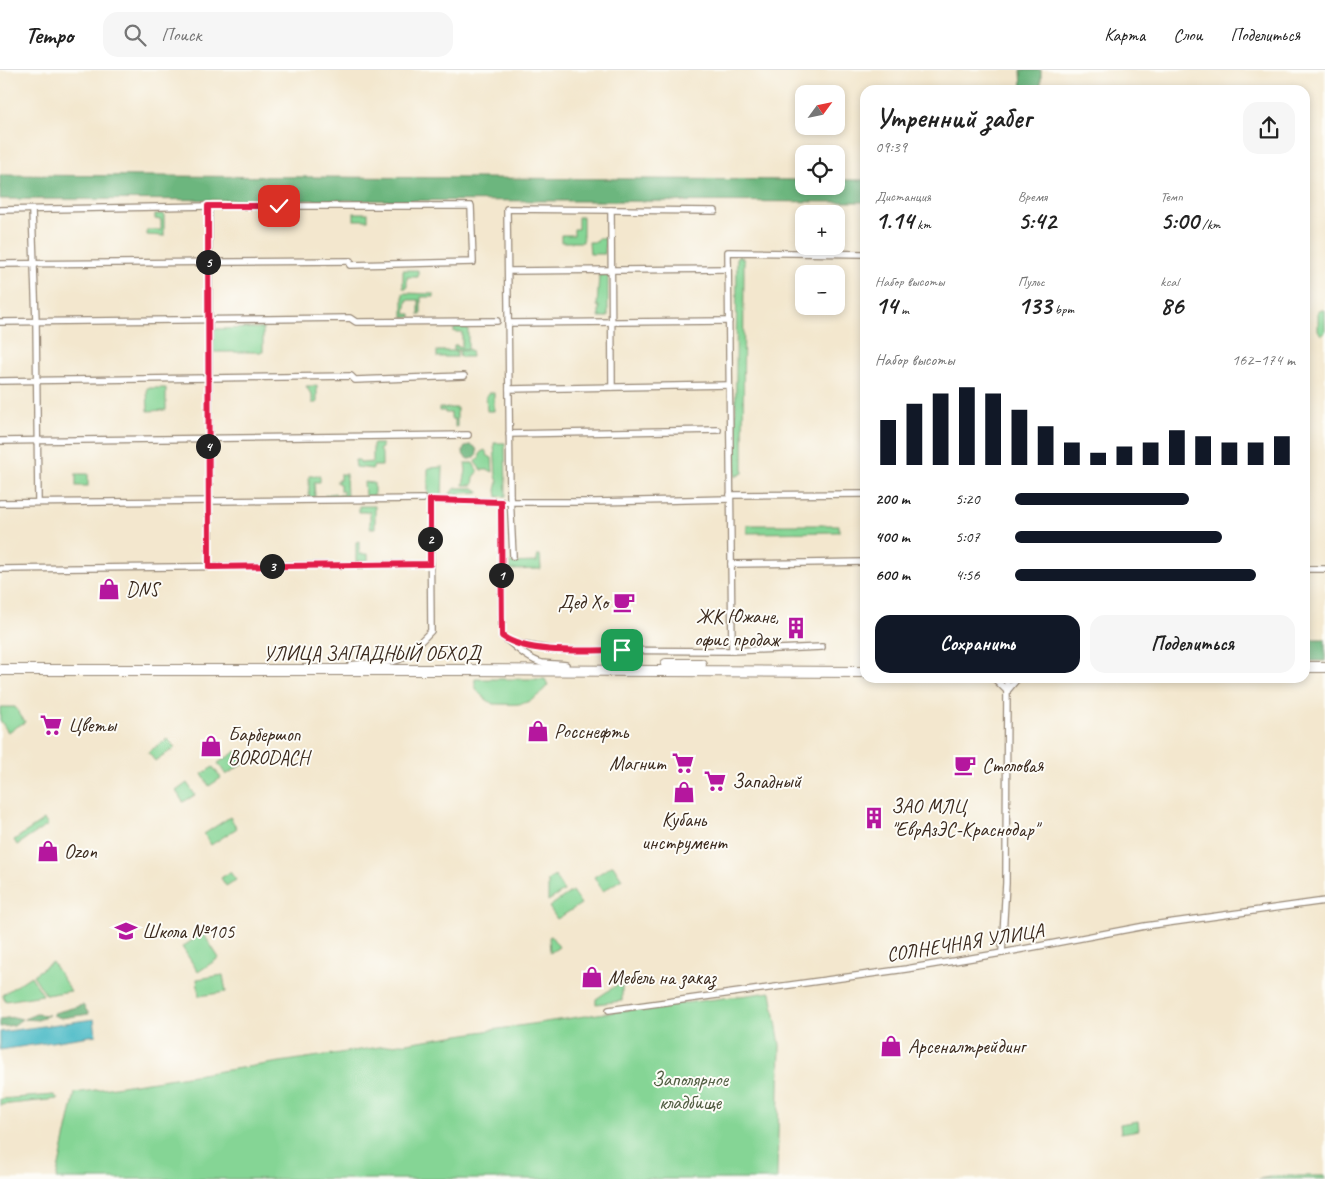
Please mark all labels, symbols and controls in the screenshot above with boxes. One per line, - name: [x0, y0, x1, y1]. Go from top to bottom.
- search box: [103, 12, 453, 57]
- text: Tempo: [25, 20, 73, 50]
- icon: search: [121, 21, 149, 49]
- text: Поиск: [161, 23, 201, 47]
- text: Карта: [1104, 24, 1145, 46]
- text: Слои: [1173, 24, 1202, 46]
- text: Поделиться: [1230, 24, 1300, 46]
- north arrow: [795, 85, 845, 135]
- map controls: [795, 85, 845, 315]
- text: Утренний забег: [875, 100, 1031, 135]
- button: share: [1243, 102, 1295, 154]
- text: 09:39: [875, 137, 907, 157]
- button: locate: [795, 145, 845, 195]
- pin: [258, 185, 300, 227]
- text: Дистанция: [875, 188, 931, 205]
- text: Время: [1018, 188, 1047, 205]
- text: Темп: [1160, 188, 1183, 205]
- icon: check: [265, 192, 293, 220]
- button: +: [795, 205, 845, 255]
- text: 1.14: [875, 205, 914, 237]
- text: 5:42: [1018, 205, 1056, 237]
- text: 5:00: [1160, 205, 1199, 237]
- text: km: [914, 216, 931, 233]
- text: /km: [1199, 216, 1220, 233]
- pin: 5: [196, 250, 220, 274]
- text: 5: [205, 254, 212, 271]
- button: −: [795, 265, 845, 315]
- text: Набор высоты: [875, 273, 944, 290]
- text: Пульс: [1018, 273, 1045, 290]
- text: kcal: [1160, 273, 1179, 290]
- text: 14: [875, 290, 898, 322]
- text: 133: [1018, 290, 1051, 322]
- text: 86: [1160, 290, 1183, 322]
- text: m: [898, 301, 909, 318]
- text: bpm: [1051, 301, 1074, 318]
- text: Набор высоты: [875, 350, 954, 370]
- text: 162–174 m: [1232, 350, 1295, 370]
- pin: 4: [196, 434, 220, 458]
- text: 4: [205, 438, 212, 455]
- text: 200 m: [875, 489, 910, 509]
- text: 5:20: [955, 489, 980, 509]
- pin: 2: [418, 526, 442, 552]
- text: 400 m: [875, 527, 910, 547]
- text: 5:07: [955, 527, 980, 547]
- text: 2: [427, 531, 434, 548]
- pin: 3: [260, 554, 284, 578]
- text: 3: [269, 558, 276, 575]
- pin: 1: [488, 562, 514, 588]
- text: 600 m: [875, 565, 910, 585]
- text: 4:56: [955, 565, 980, 585]
- text: 1: [498, 567, 505, 584]
- shop icon: DNS: [96, 576, 122, 602]
- place label: DNS: [126, 577, 162, 602]
- cafe icon: Дед Хо: [611, 589, 637, 615]
- place label: Дед Хо: [558, 590, 610, 615]
- place label: ЖК Южане, офис продаж: [694, 604, 782, 652]
- building icon: ЖК Южане, офис продаж: [783, 615, 809, 641]
- button: Сохранить: [875, 615, 1080, 673]
- button: Поделиться: [1090, 615, 1295, 673]
- pin: [601, 629, 643, 671]
- icon: arrive: [608, 636, 636, 664]
- street label: УЛИЦА ЗАПАДНЫЙ ОБХОД: [263, 641, 483, 666]
- supermarket icon: Цветы: [38, 712, 64, 738]
- place label: Цветы: [68, 713, 118, 738]
- shop icon: Росснефть: [525, 718, 551, 744]
- place label: Росснефть: [554, 719, 630, 744]
- place label: Барбершоп BORODACH: [228, 722, 312, 770]
- shop icon: Барбершоп BORODACH: [198, 733, 224, 759]
- supermarket icon: Магнит: [670, 750, 696, 776]
- place label: Магнит: [609, 751, 667, 776]
- cafe icon: Столовая: [952, 752, 978, 778]
- place label: Столовая: [982, 753, 1044, 778]
- supermarket icon: Западный: [702, 768, 728, 794]
- place label: Западный: [732, 769, 803, 794]
- shop icon: Кубань инструмент: [671, 779, 697, 805]
- place label: ЗАО МЛЦ "ЕврАзЭС-Краснодар": [891, 794, 1042, 842]
- building icon: ЗАО МЛЦ "ЕврАзЭС-Краснодар": [861, 805, 887, 831]
- place label: Кубань инструмент: [642, 807, 728, 855]
- shop icon: Ozon: [35, 838, 61, 864]
- place label: Ozon: [64, 839, 98, 864]
- school or university icon: Школа №105: [113, 918, 139, 944]
- street label: СОЛНЕЧНАЯ УЛИЦА: [885, 918, 1046, 967]
- place label: Школа №105: [142, 919, 235, 944]
- shop icon: Мебель на заказ: [579, 964, 605, 990]
- place label: Мебель на заказ: [608, 965, 717, 991]
- shop icon: Арсеналтрейдинг: [878, 1033, 904, 1059]
- place label: Арсеналтрейдинг: [908, 1034, 1027, 1059]
- park label: Заполярное кладбище: [652, 1067, 730, 1115]

